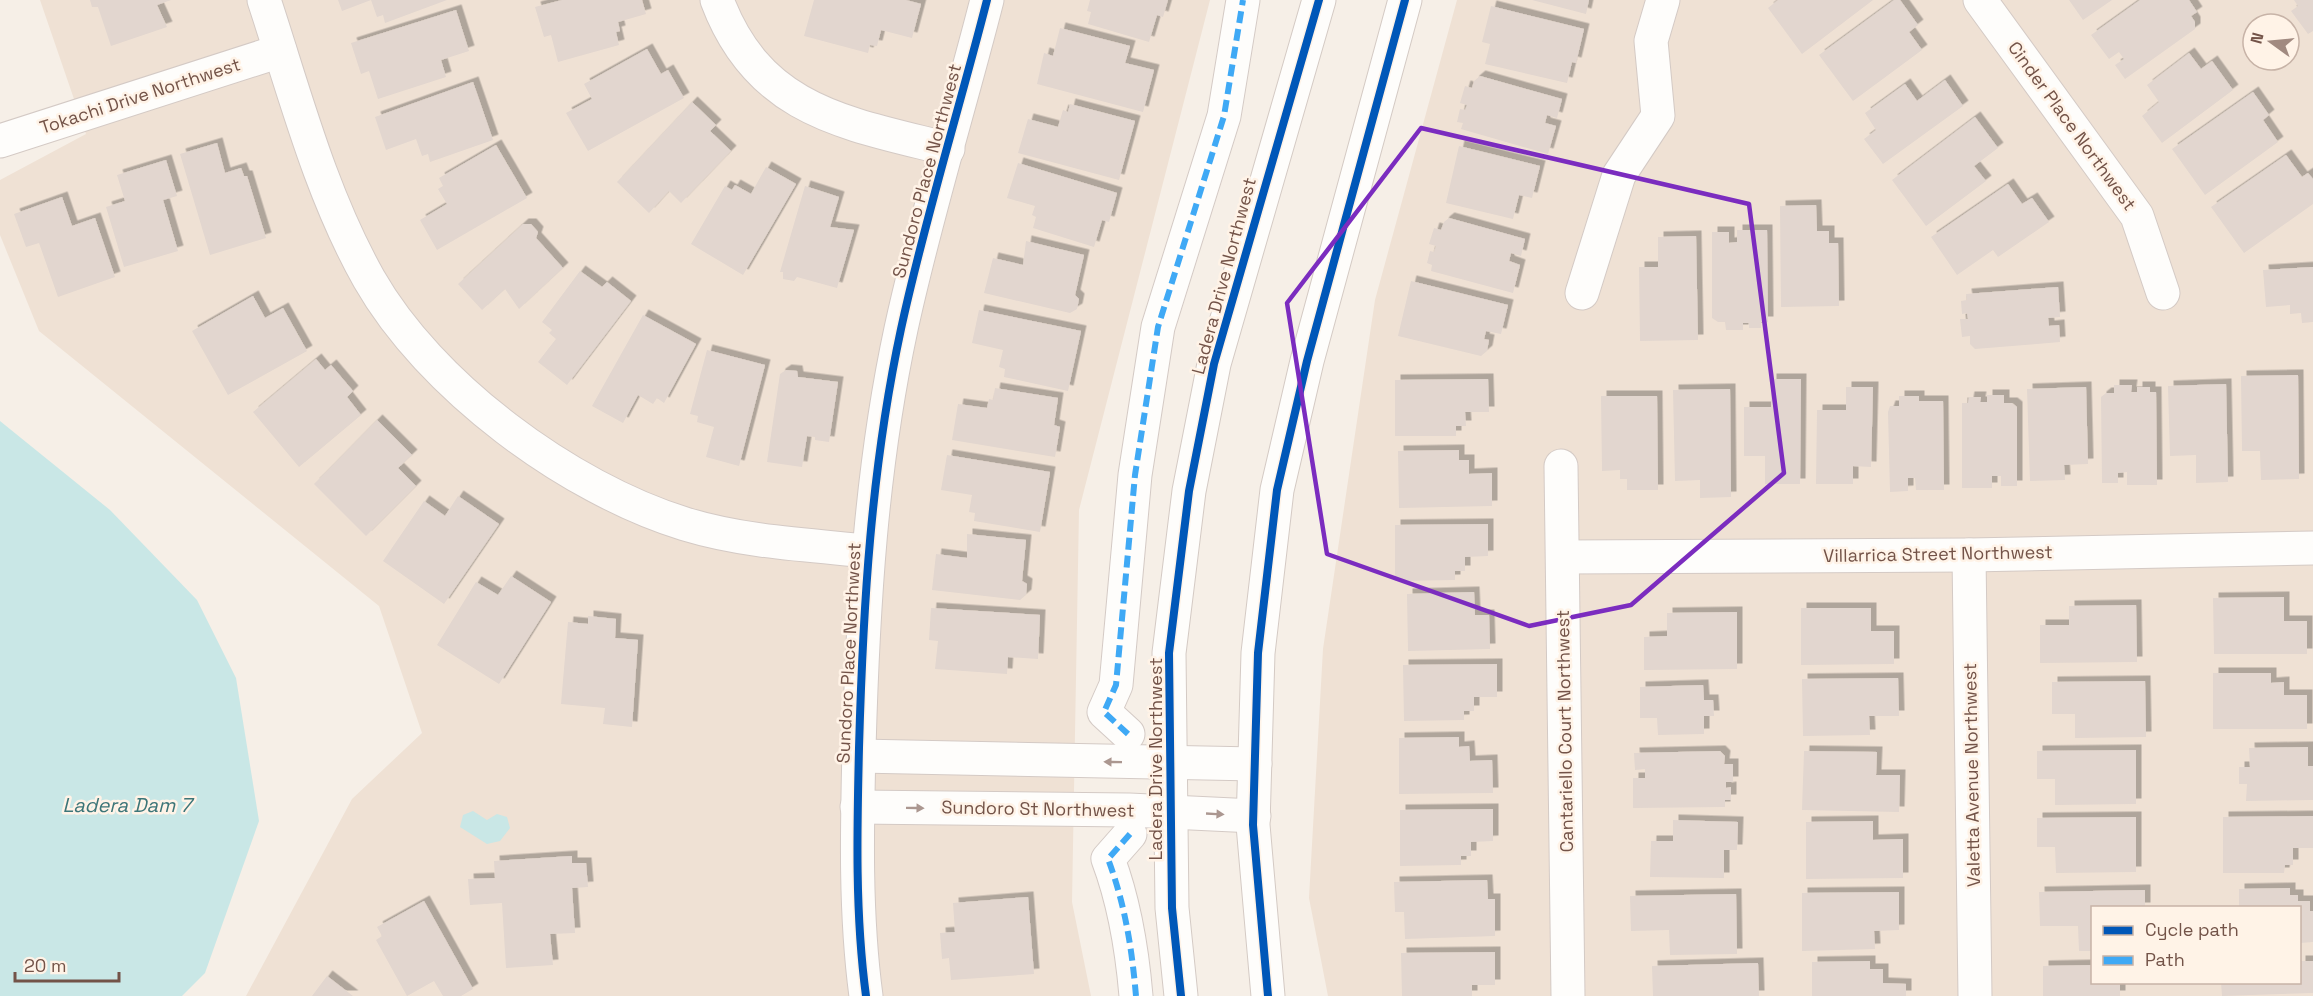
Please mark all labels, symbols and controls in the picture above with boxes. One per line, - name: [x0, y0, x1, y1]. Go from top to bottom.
- north arrow: [2241, 12, 2301, 72]
- text: N: [2245, 30, 2269, 46]
- street label: Cinder Place Northwest: [2003, 37, 2142, 215]
- street label: Tokachi Drive Northwest: [37, 52, 243, 139]
- street label: Sundoro Place Northwest: [887, 61, 966, 281]
- street label: Ladera Drive Northwest: [1186, 175, 1261, 377]
- street label: Villarrica Street Northwest: [1823, 540, 2053, 567]
- street label: Sundoro Place Northwest: [831, 542, 866, 764]
- street label: Cantariello Court Northwest: [1551, 610, 1578, 853]
- street label: Ladera Drive Northwest: [1144, 658, 1167, 860]
- street label: Valetta Avenue Northwest: [1958, 663, 1985, 887]
- one-way arrow: [1103, 757, 1122, 767]
- water label: Ladera Dam 7: [62, 792, 195, 818]
- street label: Sundoro St Northwest: [941, 795, 1135, 822]
- one-way arrow: [906, 803, 925, 813]
- one-way arrow: [1206, 810, 1225, 819]
- legend: [2091, 906, 2301, 984]
- text: Cycle path: [2145, 918, 2239, 941]
- scale bar: [15, 945, 118, 983]
- text: Path: [2145, 948, 2185, 971]
- text: 20 m: [24, 954, 67, 977]

